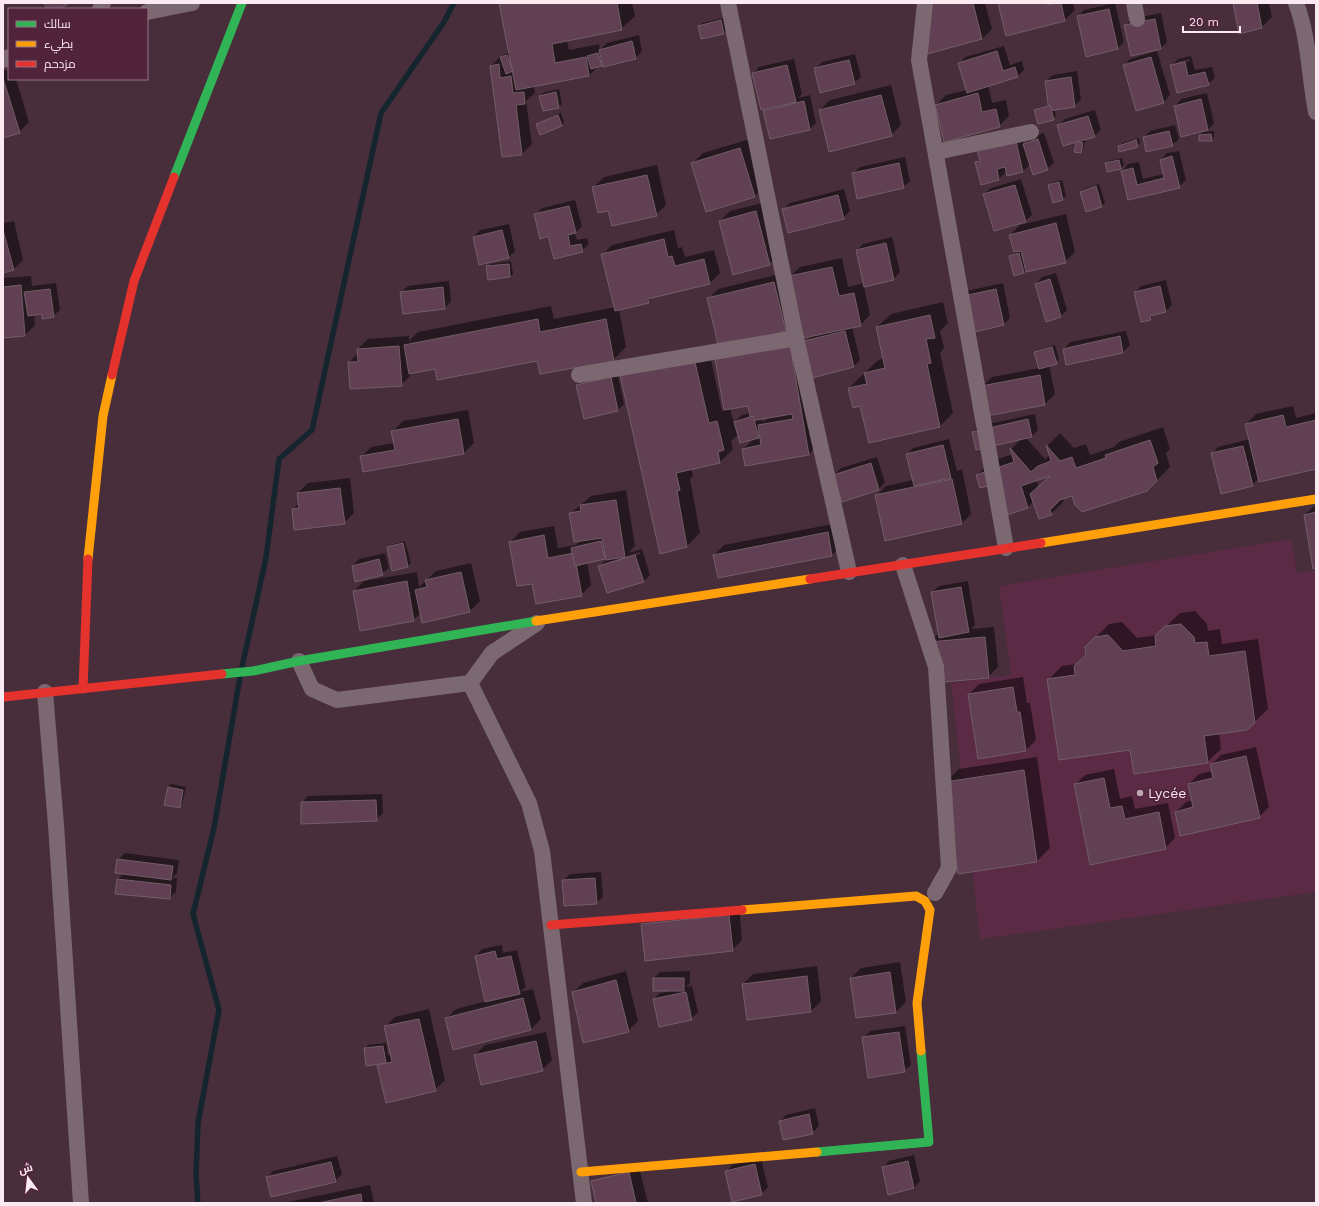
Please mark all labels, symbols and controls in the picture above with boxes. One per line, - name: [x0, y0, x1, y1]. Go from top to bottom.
- legend: [8, 8, 148, 80]
- scale bar: [1183, 8, 1240, 34]
- text: 20 m: [1189, 15, 1219, 29]
- text: سالك: [44, 17, 71, 31]
- text: بطيء: [44, 37, 73, 54]
- text: مزدحم: [44, 57, 76, 72]
- place label: Lycée: [1148, 785, 1186, 801]
- marker: Lycée: [1135, 788, 1145, 798]
- north arrow: [8, 1158, 48, 1198]
- text: ش: [17, 1161, 34, 1177]

